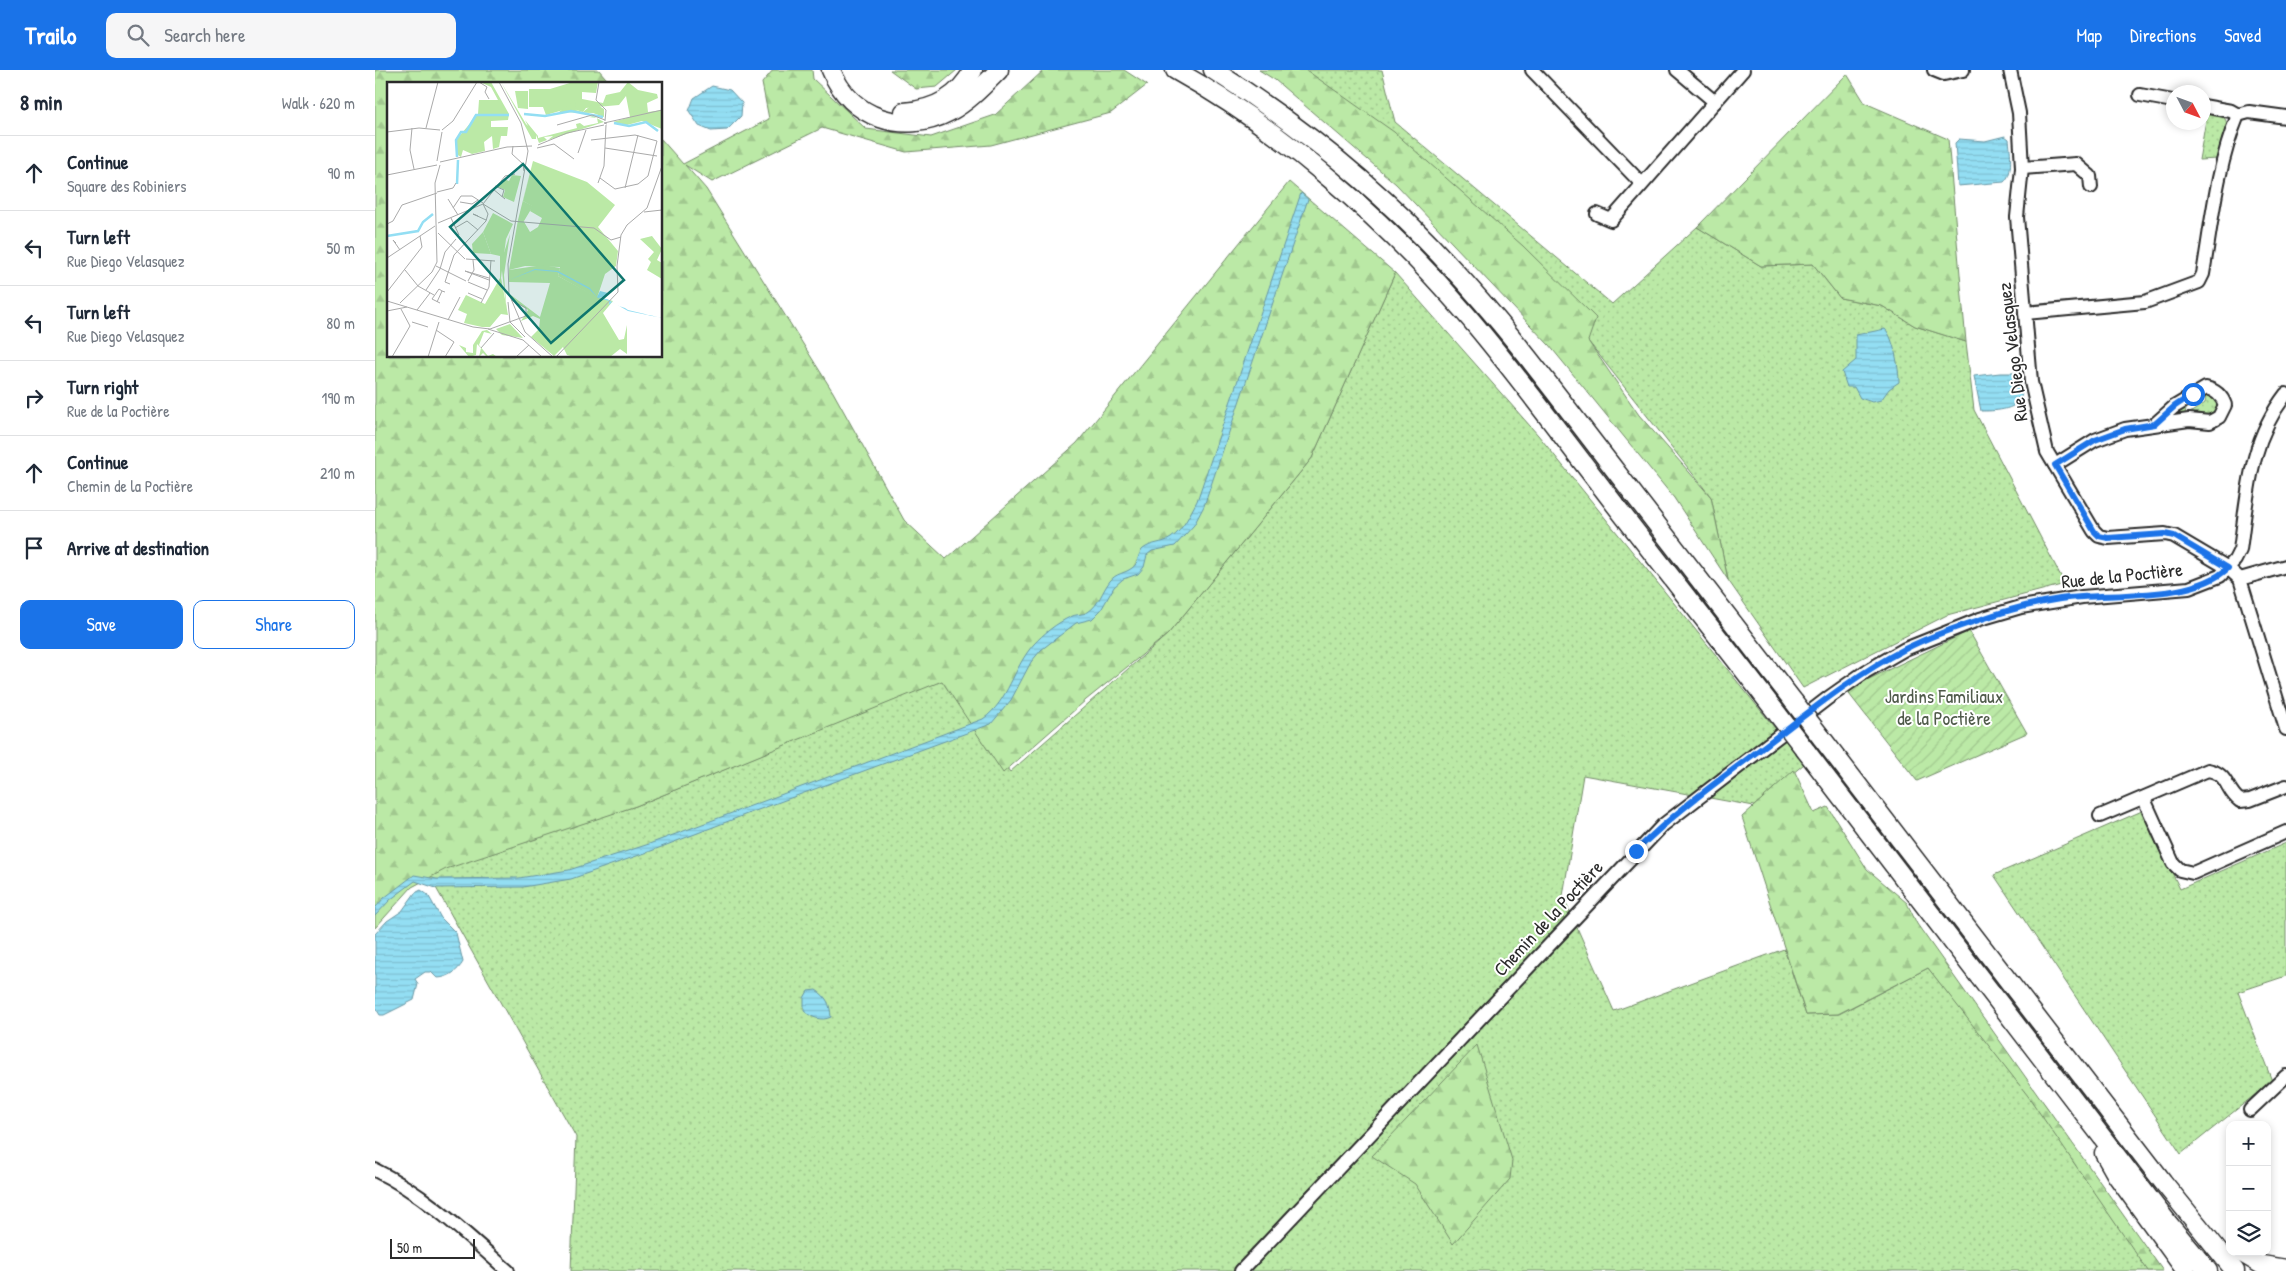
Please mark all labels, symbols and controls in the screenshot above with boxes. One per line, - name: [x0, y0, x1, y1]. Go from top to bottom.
- search box: [106, 13, 456, 58]
- text: Trailo: [25, 19, 76, 51]
- icon: search: [124, 21, 152, 49]
- text: Search here: [164, 22, 246, 48]
- text: Map: [2077, 23, 2102, 48]
- text: Directions: [2130, 23, 2196, 48]
- text: Saved: [2224, 23, 2261, 48]
- inset map: [387, 82, 663, 358]
- north arrow: [2166, 85, 2211, 130]
- text: 8 min: [20, 88, 62, 117]
- text: Walk · 620 m: [282, 92, 355, 114]
- text: Continue: [67, 149, 128, 175]
- icon: ahead: [20, 159, 48, 187]
- text: 90 m: [327, 162, 355, 184]
- text: Square des Robiniers: [67, 175, 186, 197]
- text: Turn left: [67, 224, 130, 250]
- icon: left: [20, 234, 48, 262]
- text: 50 m: [327, 237, 355, 259]
- text: Rue Diego Velasquez: [67, 250, 185, 272]
- street label: Rue Diego Velasquez: [1991, 281, 2033, 423]
- text: Turn left: [67, 299, 130, 325]
- icon: left: [20, 309, 48, 337]
- text: 80 m: [326, 312, 355, 334]
- text: Rue Diego Velasquez: [67, 325, 185, 347]
- text: Turn right: [67, 374, 138, 400]
- route start: [2182, 383, 2205, 406]
- icon: right: [20, 384, 48, 412]
- text: 190 m: [322, 387, 355, 409]
- text: Rue de la Poctière: [67, 400, 170, 422]
- text: Continue: [67, 449, 128, 475]
- icon: ahead: [20, 459, 48, 487]
- text: 210 m: [320, 462, 355, 484]
- text: Chemin de la Poctière: [67, 475, 193, 497]
- icon: arrive: [20, 534, 48, 562]
- text: Arrive at destination: [67, 535, 209, 561]
- street label: Rue de la Poctière: [2060, 556, 2184, 594]
- button: Save: [20, 600, 183, 649]
- button: Share: [193, 600, 355, 649]
- park label: Jardins Familiaux de la Poctière: [1885, 683, 2003, 731]
- route end: [1625, 840, 1648, 863]
- street label: Chemin de la Poctière: [1487, 854, 1609, 982]
- map controls: [2226, 1121, 2271, 1256]
- button: +: [2226, 1121, 2271, 1166]
- button: −: [2226, 1166, 2271, 1211]
- button: layers: [2226, 1211, 2271, 1256]
- scale bar: [390, 1236, 475, 1259]
- text: 50 m: [397, 1238, 422, 1257]

